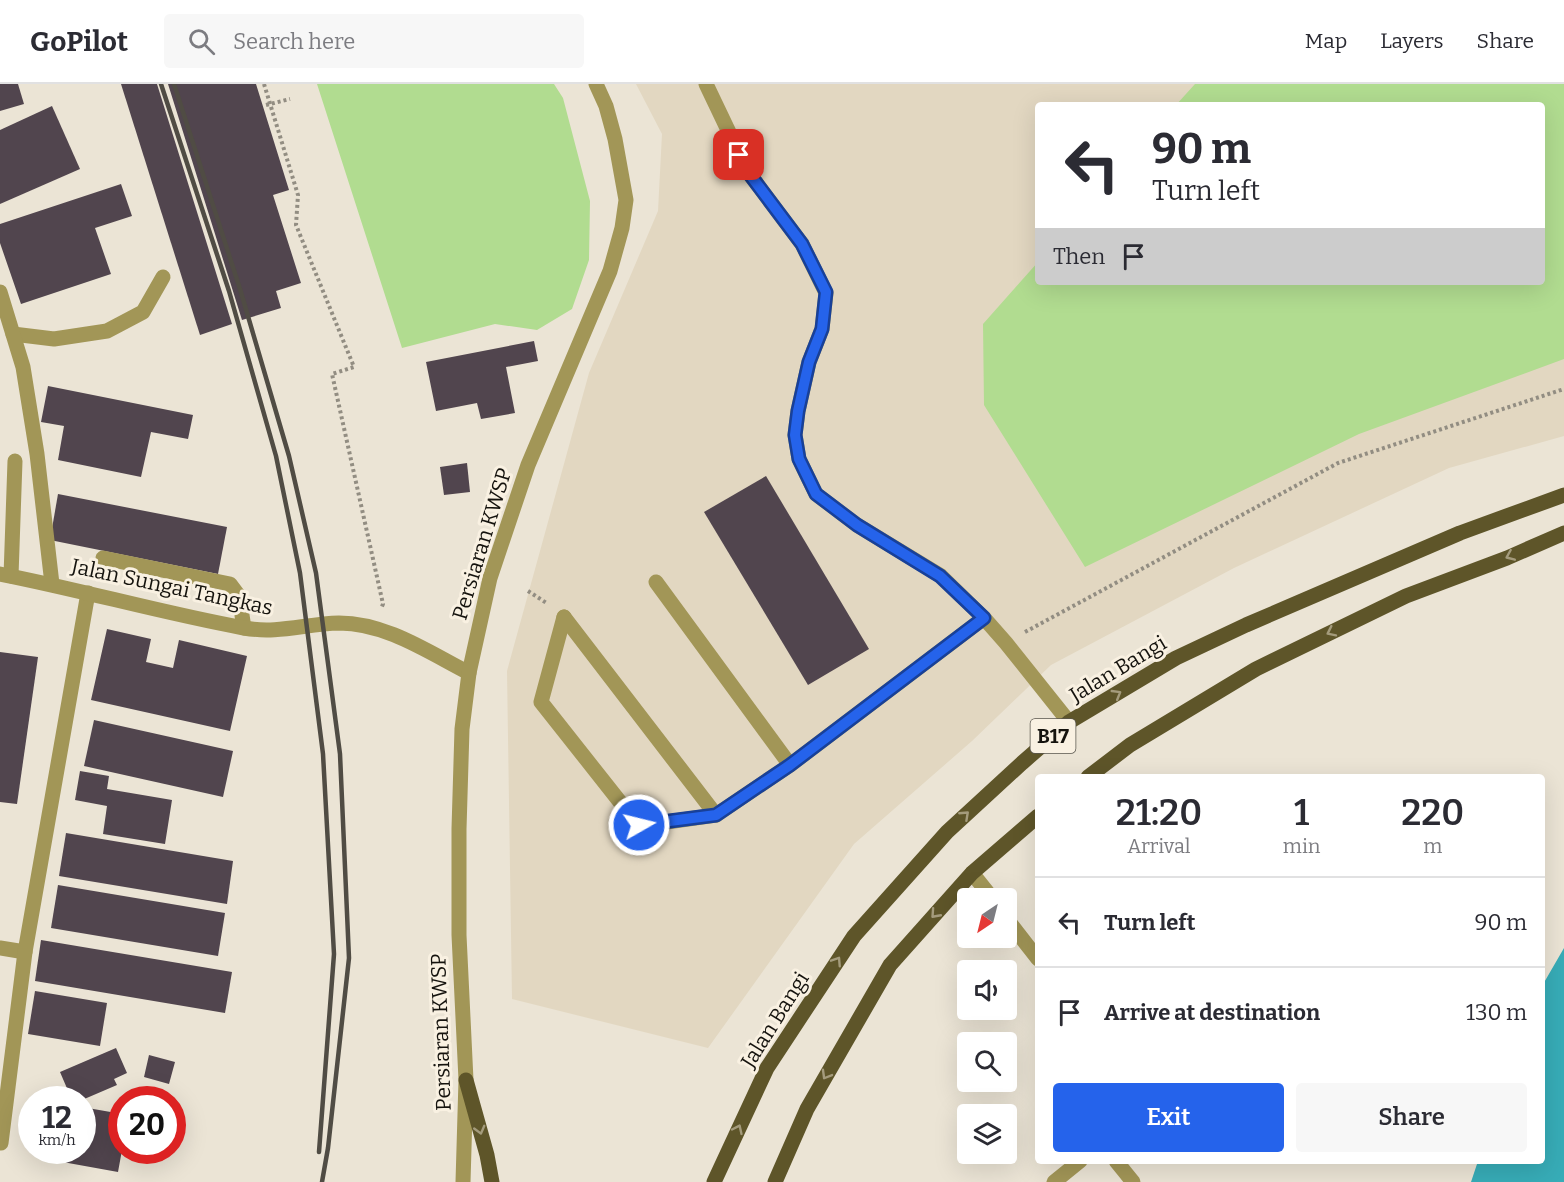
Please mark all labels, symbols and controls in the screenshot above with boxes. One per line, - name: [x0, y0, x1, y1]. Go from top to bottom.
- search box: [164, 14, 584, 68]
- text: GoPilot: [30, 25, 128, 58]
- icon: search: [185, 25, 218, 58]
- text: Search here: [233, 28, 355, 55]
- text: Map: [1305, 28, 1347, 54]
- text: Layers: [1380, 28, 1444, 54]
- text: Share: [1477, 28, 1534, 54]
- text: 90 m: [1152, 124, 1251, 174]
- icon: left: [1053, 126, 1131, 204]
- pin: [713, 129, 764, 180]
- icon: arrive: [722, 138, 755, 171]
- text: Turn left: [1152, 175, 1260, 207]
- icon: arrive: [1117, 240, 1150, 273]
- text: Then: [1053, 243, 1105, 270]
- street label: Persiaran KWSP: [447, 465, 517, 623]
- one-way arrow: [1506, 549, 1517, 561]
- street label: Jalan Sungai Tangkas: [68, 553, 275, 621]
- one-way arrow: [1327, 625, 1338, 637]
- street label: Jalan Bangi: [1064, 630, 1171, 709]
- one-way arrow: [1111, 689, 1121, 701]
- road number: B17: [1030, 719, 1076, 753]
- text: 21:20: [1116, 791, 1202, 835]
- text: 1: [1294, 791, 1309, 835]
- text: 220: [1401, 791, 1464, 835]
- position arrow: [607, 793, 671, 857]
- one-way arrow: [959, 811, 969, 822]
- text: Arrival: [1127, 834, 1191, 858]
- text: min: [1283, 834, 1321, 858]
- text: m: [1423, 834, 1442, 858]
- north arrow: [957, 888, 1017, 948]
- map controls: [957, 888, 1017, 1164]
- icon: left: [1053, 906, 1086, 939]
- one-way arrow: [931, 908, 942, 918]
- text: Turn left: [1104, 909, 1196, 936]
- text: 90 m: [1475, 909, 1527, 936]
- street label: Persiaran KWSP: [425, 953, 457, 1111]
- one-way arrow: [830, 957, 841, 968]
- button: sound: [957, 960, 1017, 1020]
- street label: Jalan Bangi: [735, 967, 815, 1074]
- icon: arrive: [1053, 996, 1086, 1029]
- text: Arrive at destination: [1104, 999, 1320, 1026]
- text: 130 m: [1466, 999, 1527, 1026]
- button: search: [957, 1032, 1017, 1092]
- one-way arrow: [822, 1069, 834, 1079]
- button: Exit: [1053, 1083, 1284, 1152]
- button: Share: [1296, 1083, 1527, 1152]
- speed limit sign: 20: [108, 1086, 186, 1164]
- text: 12: [42, 1100, 72, 1136]
- button: layers: [957, 1104, 1017, 1164]
- one-way arrow: [473, 1125, 486, 1135]
- one-way arrow: [731, 1125, 743, 1136]
- text: km/h: [38, 1131, 76, 1149]

